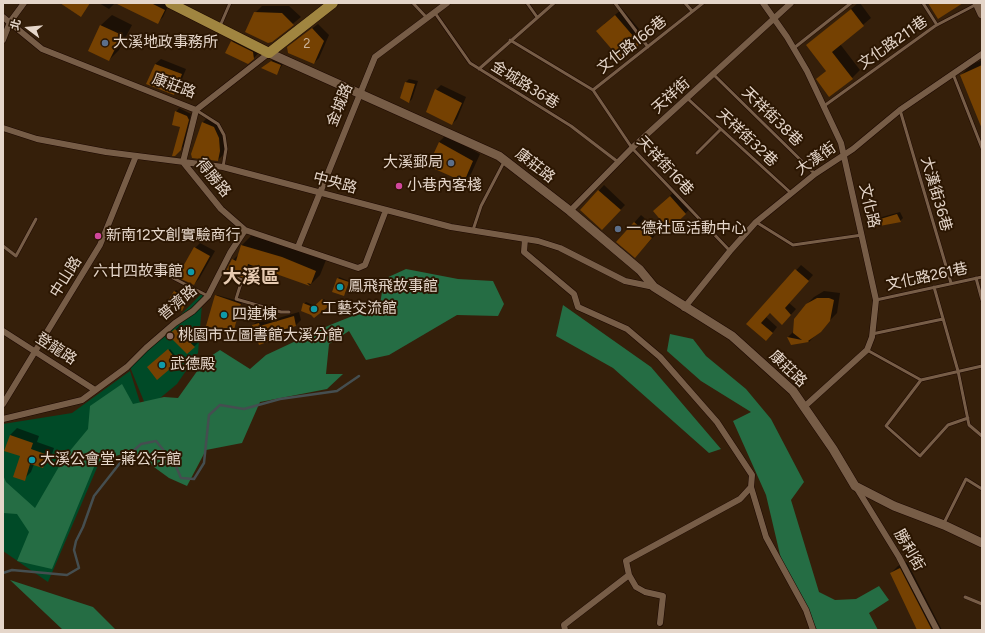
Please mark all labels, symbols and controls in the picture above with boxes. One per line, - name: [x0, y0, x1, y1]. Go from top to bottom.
- north arrow: [8, 8, 48, 48]
- street label: 文化路166巷: [594, 12, 670, 78]
- street label: 文化路211巷: [855, 12, 931, 74]
- text: 北: [8, 17, 24, 32]
- place label: 大溪地政事務所: [113, 34, 218, 52]
- house number: 2: [303, 36, 311, 52]
- marker: 大溪地政事務所: [100, 38, 110, 48]
- street label: 金城路36巷: [488, 57, 562, 113]
- street label: 康莊路: [150, 70, 198, 102]
- street label: 天祥街: [648, 74, 694, 118]
- street label: 金城路: [323, 81, 357, 129]
- street label: 天祥街38巷: [738, 84, 806, 150]
- street label: 天祥街32巷: [713, 105, 781, 171]
- street label: 天祥街16巷: [633, 133, 697, 199]
- street label: 大漢街: [792, 139, 840, 179]
- street label: 康莊路: [512, 145, 558, 187]
- place label: 大溪郵局: [383, 154, 443, 172]
- street label: 得勝路: [192, 155, 234, 201]
- street label: 大漢街36巷: [917, 155, 955, 233]
- marker: 大溪郵局: [446, 158, 456, 168]
- street label: 中央路: [311, 168, 359, 198]
- place label: 小巷內客棧: [407, 177, 482, 195]
- marker: 小巷內客棧: [394, 181, 404, 191]
- street label: 文化路: [855, 182, 883, 230]
- place label: 一德社區活動中心: [626, 220, 746, 238]
- marker: 一德社區活動中心: [613, 224, 623, 234]
- place label: 新南12文創實驗商行: [106, 227, 241, 245]
- marker: 新南12文創實驗商行: [93, 231, 103, 241]
- street label: 中山路: [46, 253, 86, 301]
- street label: 文化路261巷: [885, 260, 969, 294]
- place label: 六廿四故事館: [93, 263, 183, 281]
- district label: 大溪區: [223, 266, 279, 288]
- marker: 六廿四故事館: [186, 267, 196, 277]
- place label: 鳳飛飛故事館: [348, 278, 438, 296]
- street label: 普濟路: [155, 282, 201, 324]
- marker: 鳳飛飛故事館: [335, 282, 345, 292]
- place label: 工藝交流館: [322, 300, 397, 318]
- marker: 工藝交流館: [309, 304, 319, 314]
- place label: 四連棟: [232, 306, 277, 324]
- marker: 四連棟: [219, 310, 229, 320]
- place label: 桃園市立圖書館大溪分館: [178, 327, 343, 345]
- street label: 登龍路: [32, 329, 80, 369]
- marker: 桃園市立圖書館大溪分館: [165, 331, 175, 341]
- street label: 康莊路: [766, 347, 810, 391]
- place label: 武德殿: [170, 356, 215, 374]
- marker: 武德殿: [157, 360, 167, 370]
- place label: 大溪公會堂-蔣公行館: [40, 451, 181, 469]
- marker: 大溪公會堂-蔣公行館: [27, 455, 37, 465]
- street label: 勝利街: [890, 526, 928, 574]

